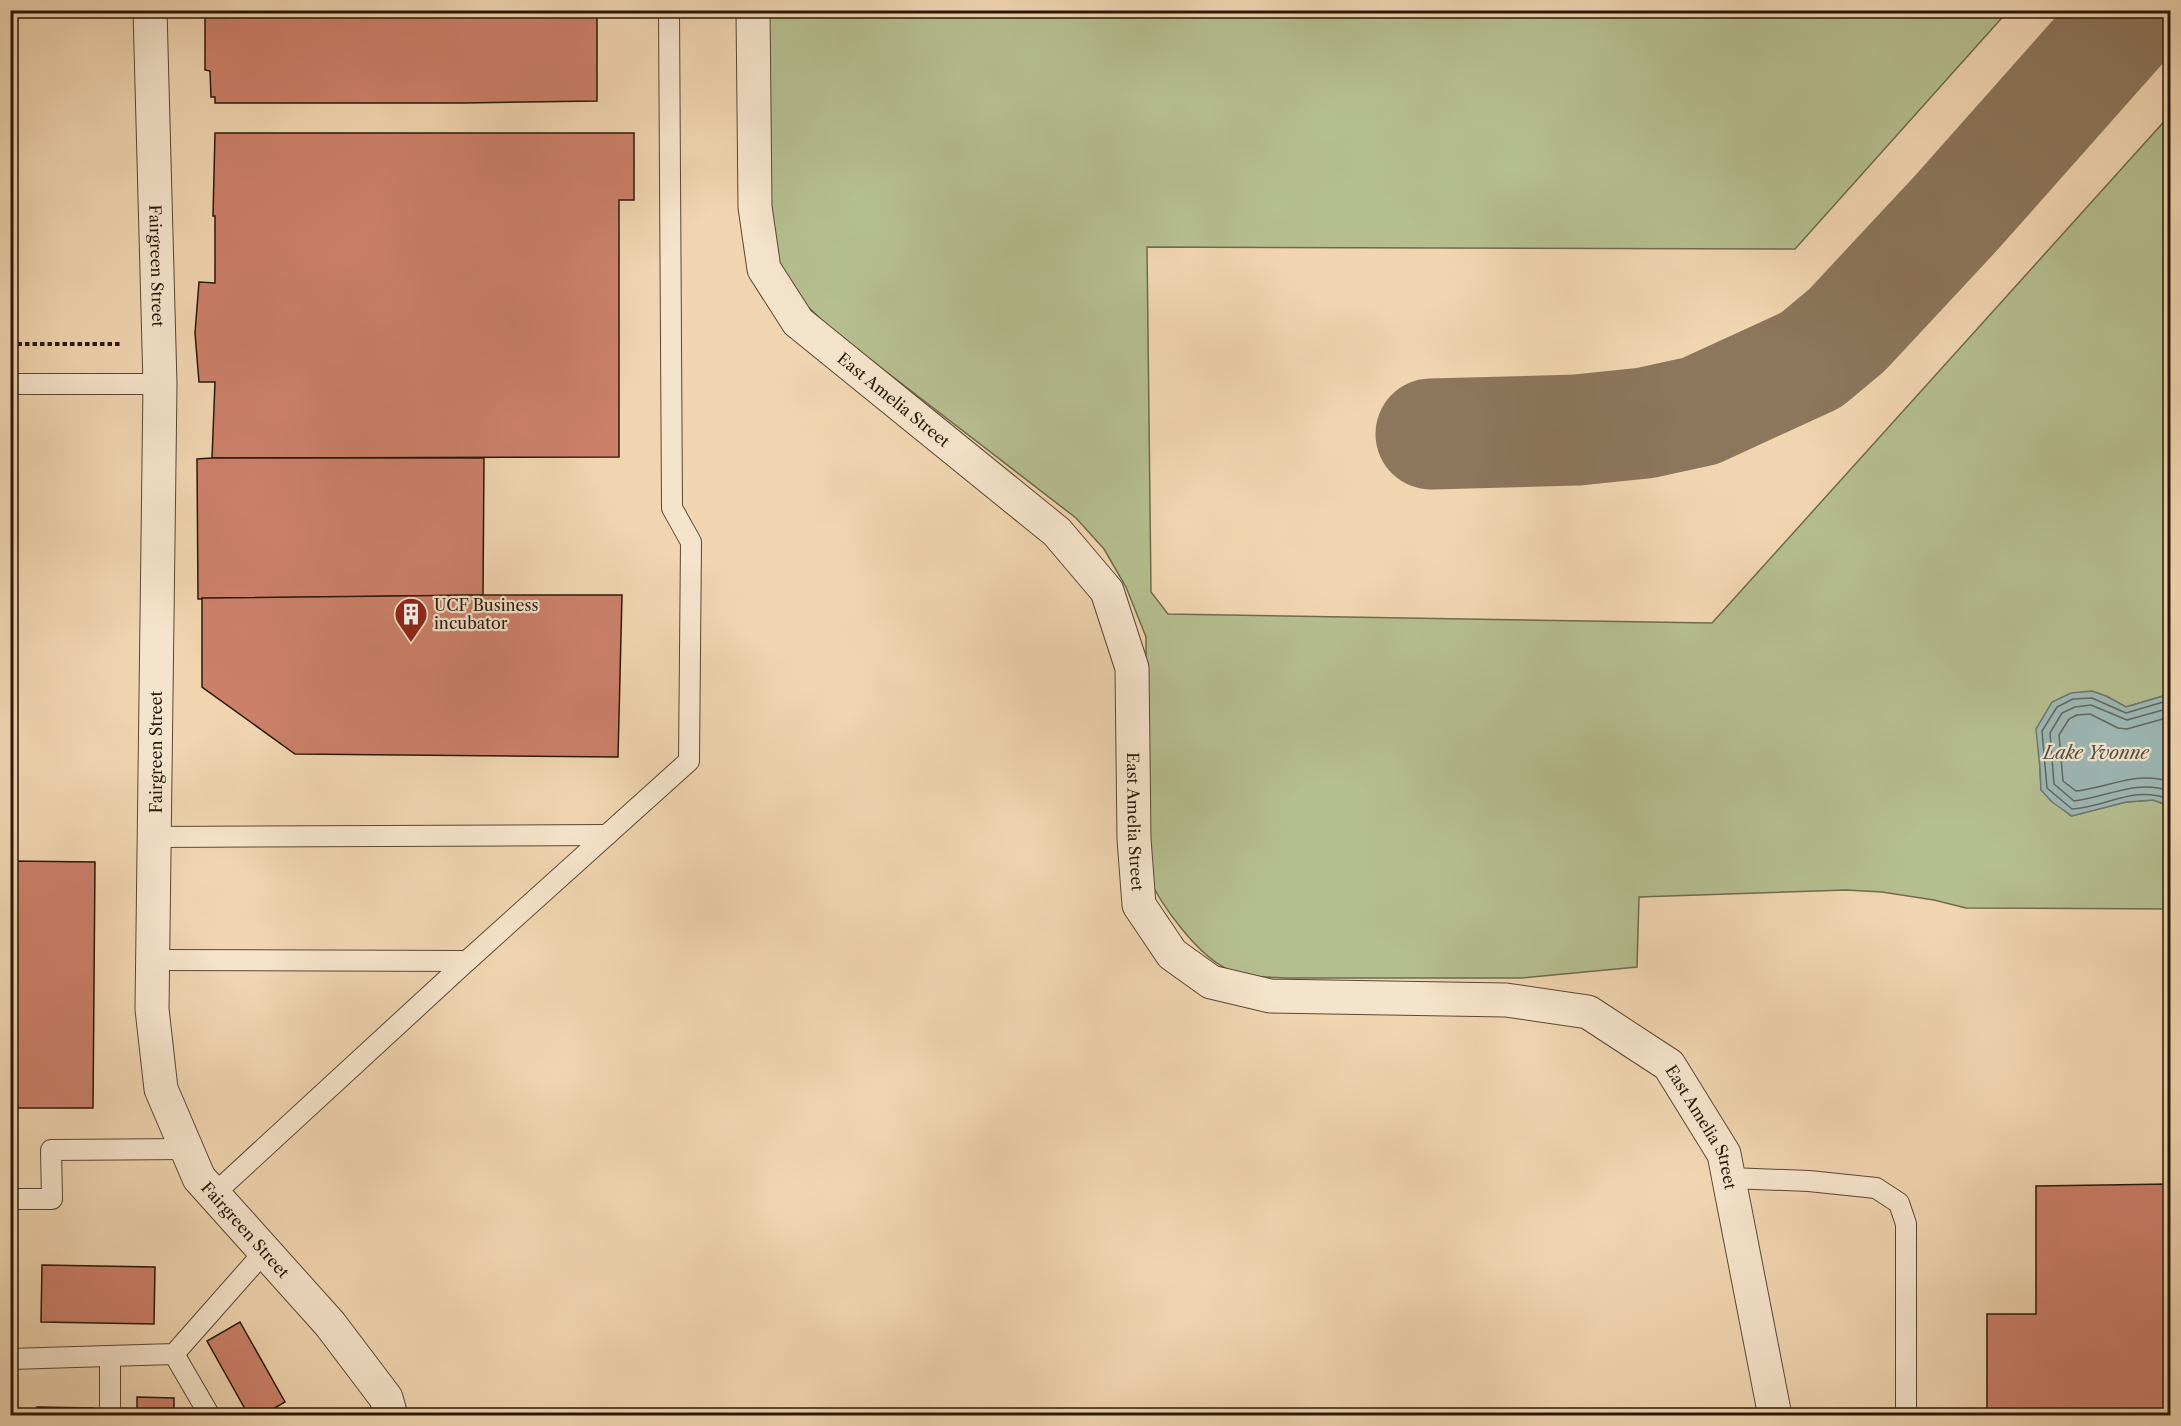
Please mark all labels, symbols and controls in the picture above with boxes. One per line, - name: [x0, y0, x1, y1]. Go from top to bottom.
- street label: Fairgreen Street: [145, 204, 168, 328]
- street label: East Amelia Street: [834, 348, 954, 451]
- place label: UCF Business incubator: [434, 595, 539, 633]
- building icon: UCF Business incubator: [393, 596, 429, 643]
- street label: Fairgreen Street: [146, 691, 166, 813]
- water label: Lake Yvonne: [2041, 742, 2150, 764]
- street label: East Amelia Street: [1123, 752, 1148, 892]
- street label: East Amelia Street: [1661, 1061, 1741, 1191]
- street label: Fairgreen Street: [197, 1178, 294, 1282]

